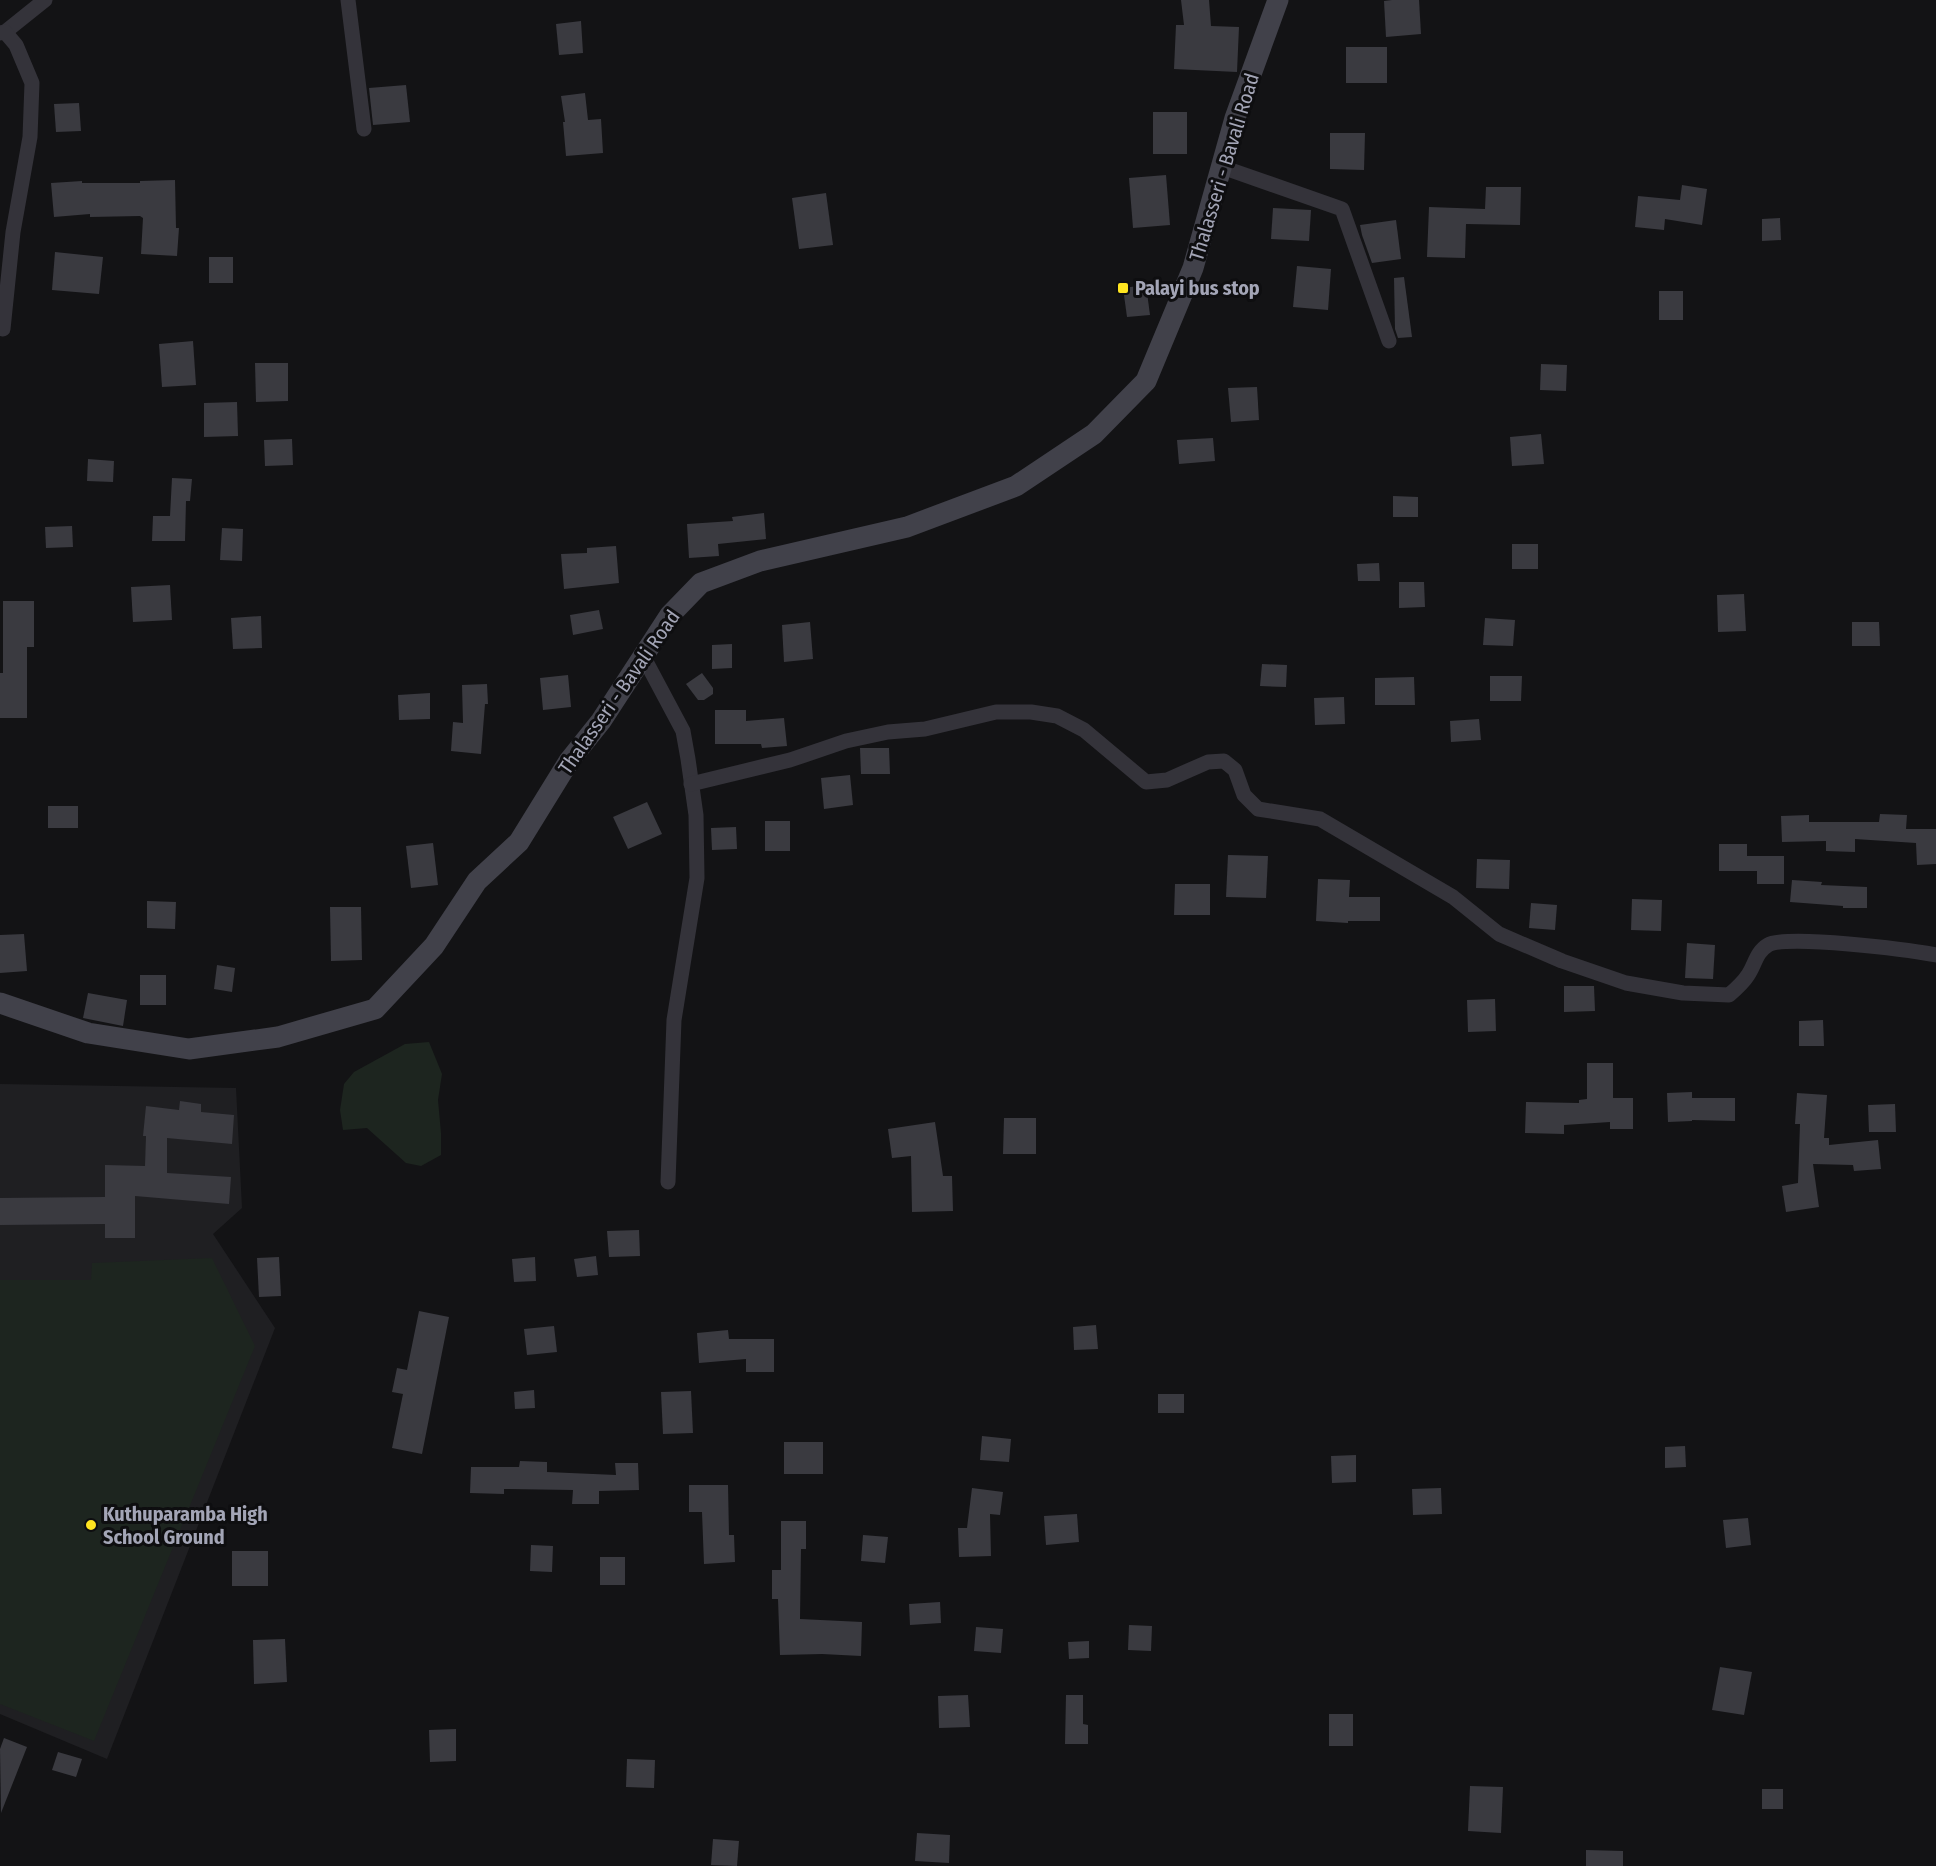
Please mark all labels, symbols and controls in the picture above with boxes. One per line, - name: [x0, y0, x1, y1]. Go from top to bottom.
- street label: Thalasseri - Bavali Road: [1184, 70, 1264, 264]
- place label: Palayi bus stop: [1135, 276, 1260, 300]
- marker: Palayi bus stop: [1116, 281, 1130, 295]
- street label: Thalasseri - Bavali Road: [553, 605, 685, 779]
- place label: Kuthuparamba High School Ground: [103, 1502, 268, 1549]
- marker: Kuthuparamba High School Ground: [84, 1518, 98, 1532]

